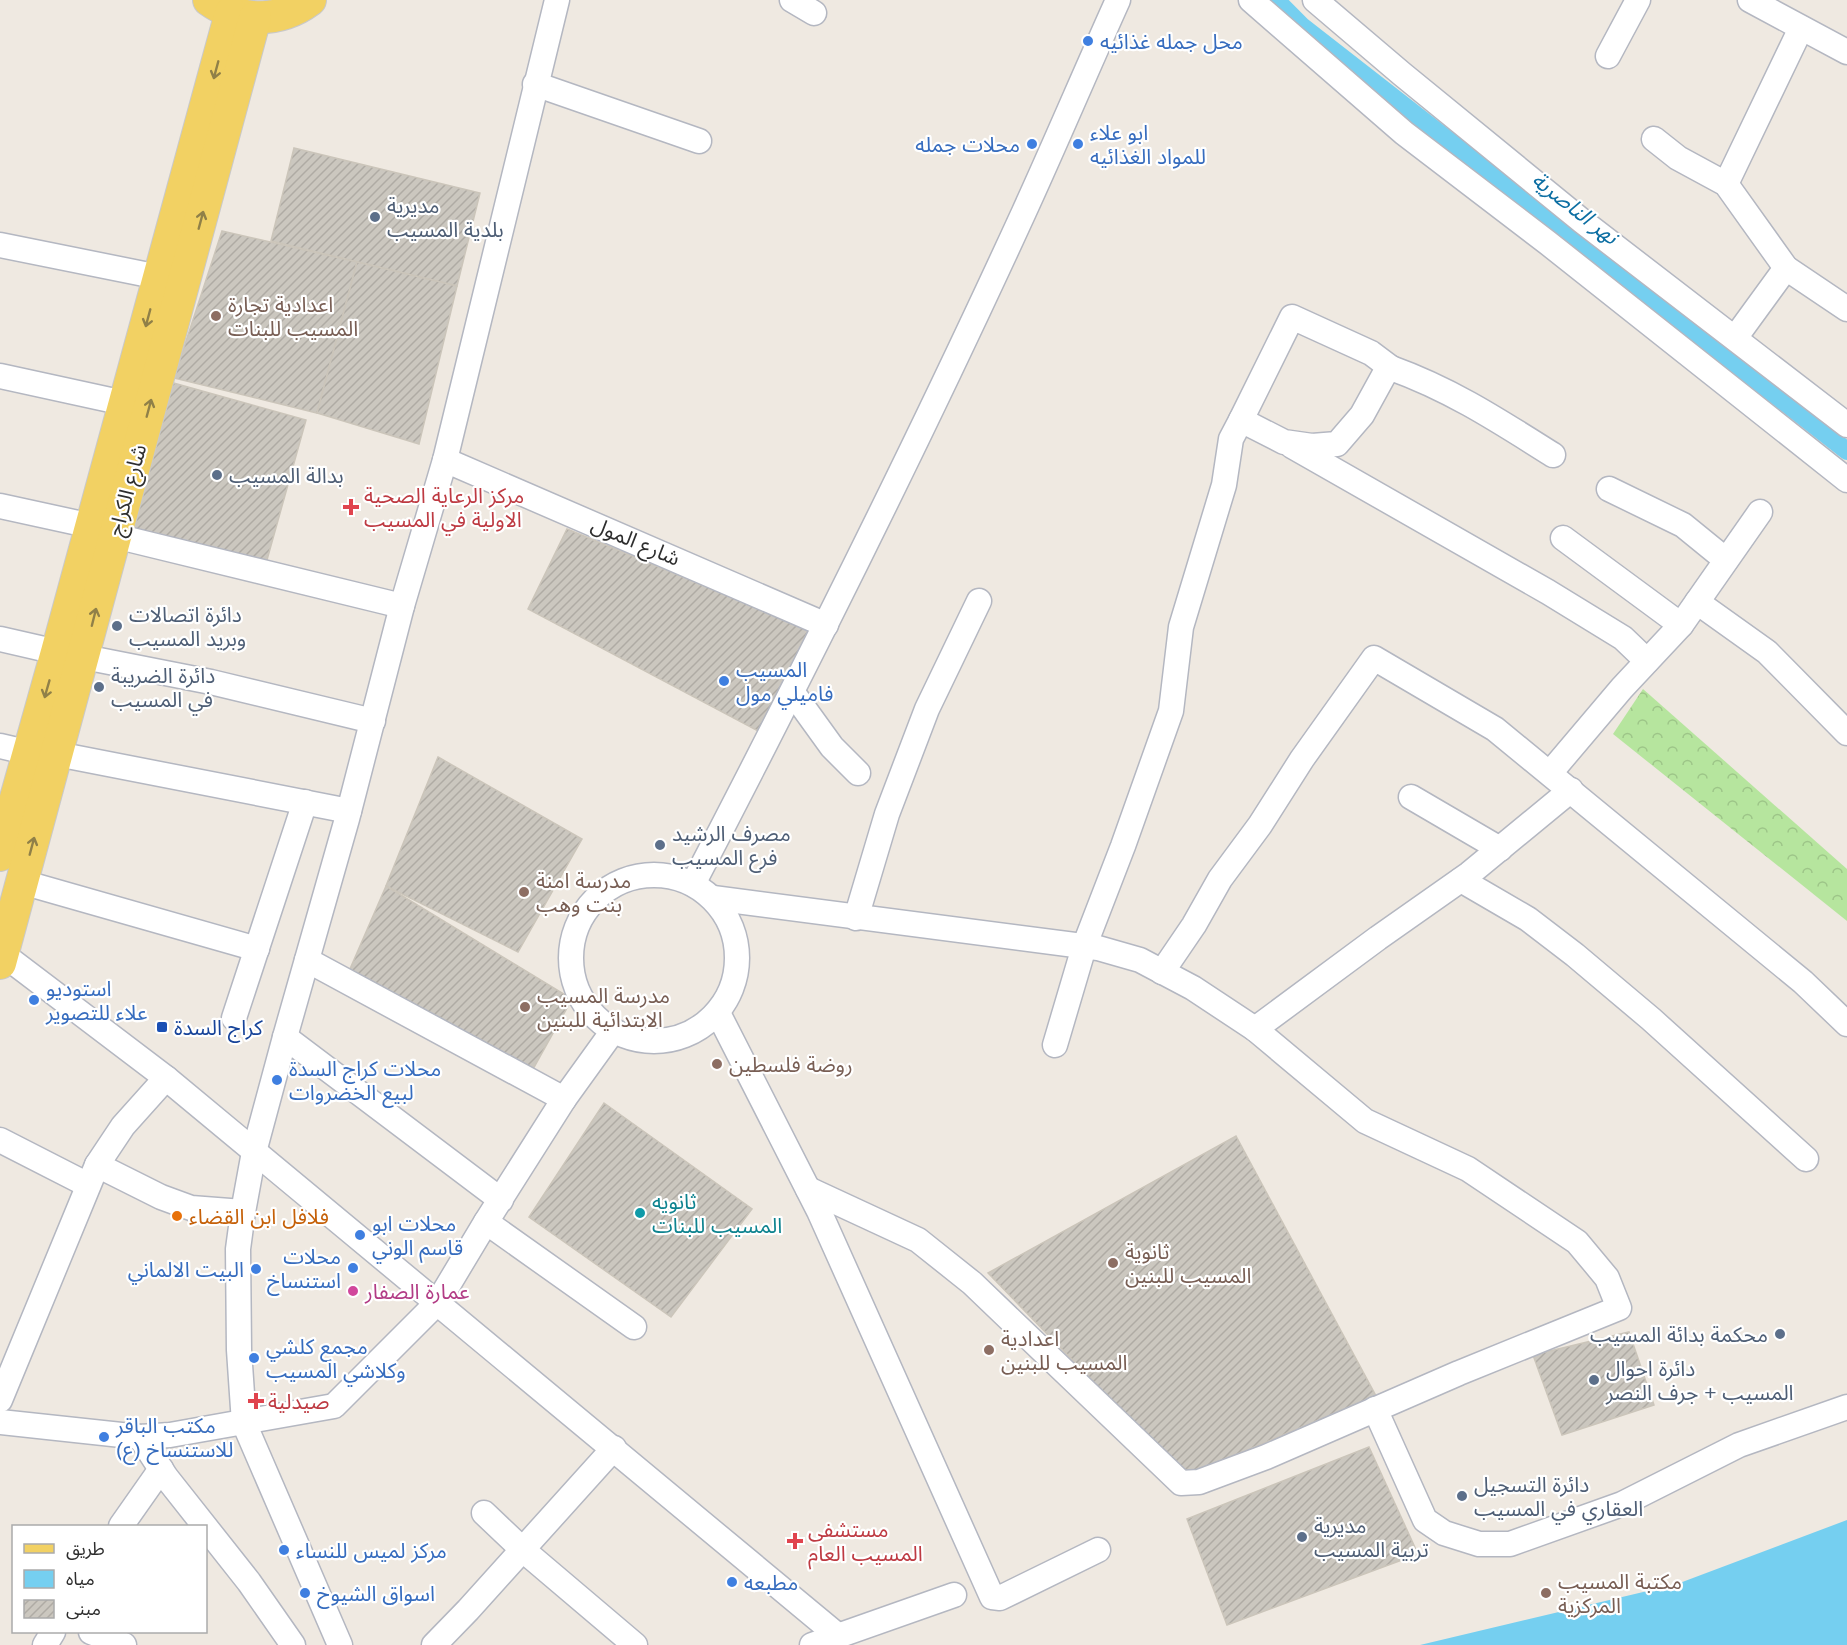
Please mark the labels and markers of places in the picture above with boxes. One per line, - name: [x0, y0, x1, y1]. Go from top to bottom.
- place label: محل جمله غذائيه: [1100, 30, 1243, 54]
- marker: محل جمله غذائيه: [1081, 34, 1095, 48]
- place label: ابو علاء للمواد الغذائيه: [1090, 121, 1206, 169]
- place label: محلات جمله: [915, 133, 1020, 156]
- marker: محلات جمله: [1025, 137, 1039, 151]
- marker: ابو علاء للمواد الغذائيه: [1071, 137, 1085, 151]
- place label: مديرية بلدية المسيب: [387, 194, 504, 241]
- marker: مديرية بلدية المسيب: [368, 210, 382, 224]
- place label: اعدادية تجارة المسيب للبنات: [228, 293, 358, 340]
- marker: اعدادية تجارة المسيب للبنات: [209, 309, 223, 323]
- place label: بدالة المسيب: [229, 464, 344, 487]
- marker: بدالة المسيب: [210, 468, 224, 482]
- place label: مركز الرعاية الصحية الاولية في المسيب: [364, 484, 524, 535]
- marker: مركز الرعاية الصحية الاولية في المسيب: [342, 498, 360, 516]
- place label: دائرة اتصالات وبريد المسيب: [129, 603, 246, 651]
- marker: دائرة اتصالات وبريد المسيب: [110, 619, 124, 633]
- place label: المسيب فاميلي مول: [736, 658, 833, 709]
- place label: دائرة الضريبة في المسيب: [111, 664, 215, 715]
- marker: المسيب فاميلي مول: [717, 674, 731, 688]
- marker: دائرة الضريبة في المسيب: [92, 680, 106, 694]
- place label: مصرف الرشيد فرع المسيب: [672, 822, 791, 873]
- marker: مصرف الرشيد فرع المسيب: [653, 838, 667, 852]
- place label: مدرسة امنة بنت وهب: [536, 869, 631, 917]
- marker: مدرسة امنة بنت وهب: [517, 885, 531, 899]
- place label: استوديو علاء للتصوير: [45, 977, 148, 1025]
- place label: مدرسة المسيب الابتدائية للبنين: [537, 984, 670, 1032]
- marker: استوديو علاء للتصوير: [27, 993, 41, 1007]
- marker: مدرسة المسيب الابتدائية للبنين: [518, 1000, 532, 1014]
- place label: كراج السدة: [174, 1016, 263, 1043]
- marker: كراج السدة: [155, 1020, 169, 1034]
- place label: روضة فلسطين: [729, 1053, 853, 1077]
- place label: محلات كراج السدة لبيع الخضروات: [289, 1057, 441, 1108]
- marker: روضة فلسطين: [710, 1057, 724, 1071]
- marker: محلات كراج السدة لبيع الخضروات: [270, 1073, 284, 1087]
- place label: ثانويه المسيب للبنات: [652, 1190, 782, 1237]
- place label: فلافل ابن القضاء: [189, 1205, 329, 1229]
- marker: ثانويه المسيب للبنات: [633, 1206, 647, 1220]
- marker: فلافل ابن القضاء: [170, 1209, 184, 1223]
- place label: محلات ابو قاسم الوني: [372, 1212, 463, 1263]
- marker: محلات ابو قاسم الوني: [353, 1228, 367, 1242]
- place label: ثانوية المسيب للبنين: [1125, 1240, 1251, 1288]
- place label: محلات استنساخ: [267, 1245, 341, 1296]
- marker: ثانوية المسيب للبنين: [1106, 1256, 1120, 1270]
- place label: البيت الالماني: [128, 1258, 244, 1285]
- marker: محلات استنساخ: [346, 1261, 360, 1275]
- marker: البيت الالماني: [249, 1262, 263, 1276]
- place label: عمارة الصفار: [364, 1280, 470, 1304]
- marker: عمارة الصفار: [346, 1284, 360, 1298]
- place label: محكمة بدائة المسيب: [1590, 1323, 1768, 1346]
- place label: اعدادية المسيب للبنين: [1001, 1327, 1127, 1375]
- marker: محكمة بدائة المسيب: [1773, 1327, 1787, 1341]
- place label: مجمع كلشي وكلاشي المسيب: [266, 1335, 406, 1386]
- marker: اعدادية المسيب للبنين: [982, 1343, 996, 1357]
- marker: مجمع كلشي وكلاشي المسيب: [247, 1351, 261, 1365]
- place label: دائرة احوال المسيب + جرف النصر: [1605, 1357, 1794, 1405]
- marker: دائرة احوال المسيب + جرف النصر: [1587, 1373, 1601, 1387]
- place label: صيدلية: [268, 1390, 330, 1413]
- marker: صيدلية: [249, 1394, 263, 1408]
- place label: مكتب الباقر (ع) للاستنساخ: [115, 1414, 233, 1465]
- marker: مكتب الباقر (ع) للاستنساخ: [97, 1430, 111, 1444]
- place label: دائرة التسجيل العقاري في المسيب: [1474, 1473, 1643, 1524]
- marker: دائرة التسجيل العقاري في المسيب: [1455, 1489, 1469, 1503]
- place label: مديرية تربية المسيب: [1314, 1514, 1429, 1562]
- place label: مستشفى المسيب العام: [808, 1518, 923, 1570]
- marker: مديرية تربية المسيب: [1295, 1530, 1309, 1544]
- marker: مستشفى المسيب العام: [786, 1532, 804, 1550]
- place label: مركز لميس للنساء: [296, 1539, 447, 1563]
- marker: مركز لميس للنساء: [277, 1543, 291, 1557]
- place label: مكتبة المسيب المركزية: [1558, 1570, 1682, 1618]
- place label: مطبعه: [744, 1571, 798, 1594]
- marker: مطبعه: [725, 1575, 739, 1589]
- place label: اسواق الشيوخ: [317, 1582, 435, 1609]
- marker: اسواق الشيوخ: [298, 1586, 312, 1600]
- marker: مكتبة المسيب المركزية: [1539, 1586, 1553, 1600]

